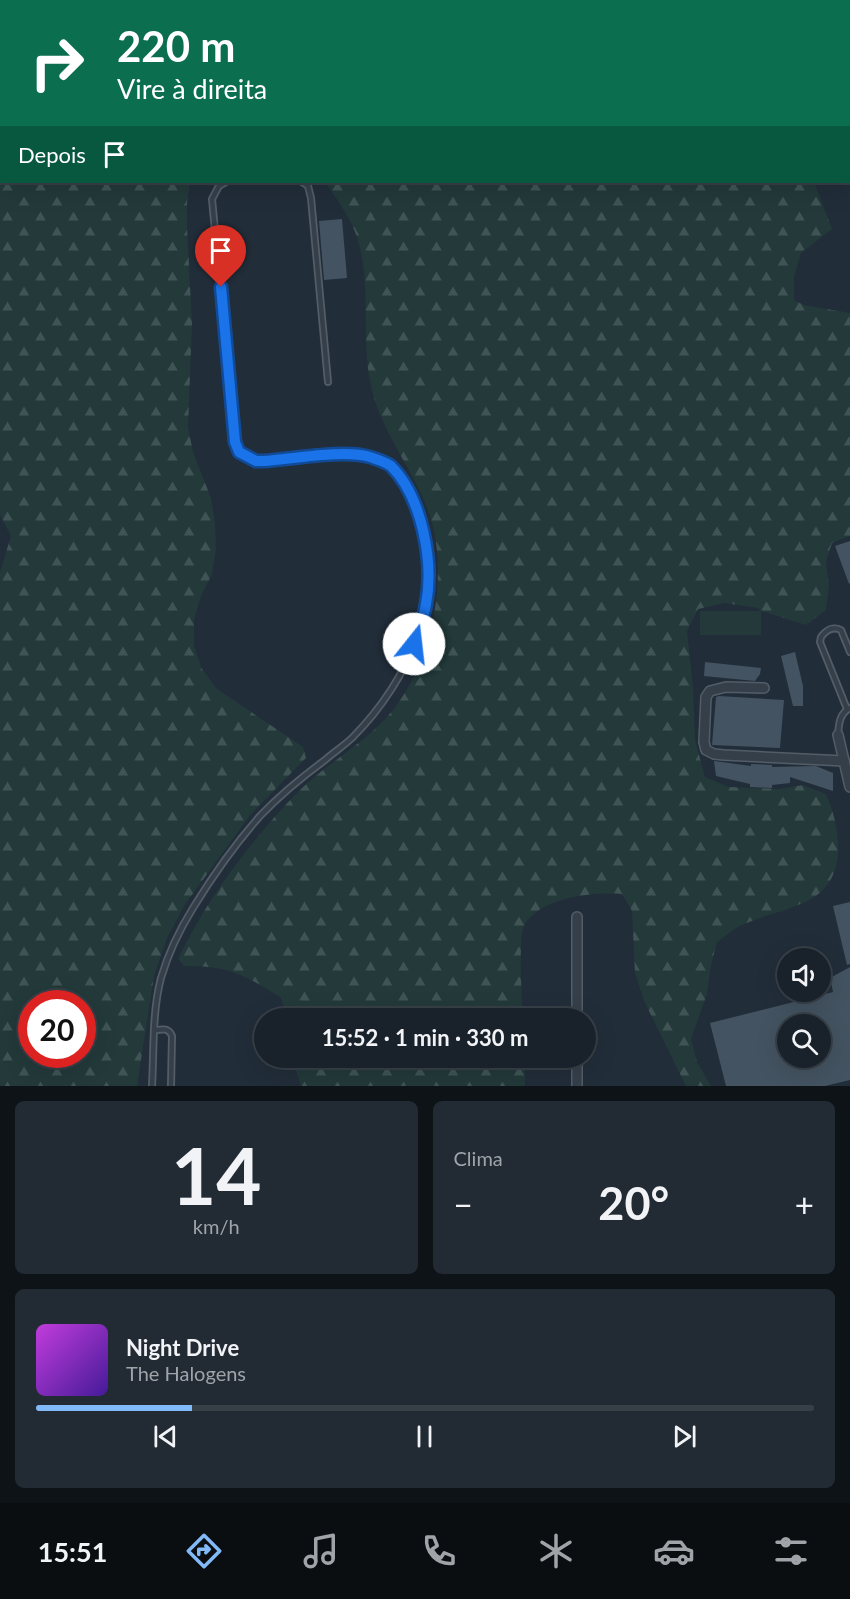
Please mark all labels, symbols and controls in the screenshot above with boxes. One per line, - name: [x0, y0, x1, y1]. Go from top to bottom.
- text: 220 m: [117, 21, 235, 71]
- icon: right: [18, 24, 96, 102]
- text: Vire à direita: [117, 72, 267, 105]
- icon: arrive: [98, 138, 131, 171]
- text: Depois: [18, 141, 86, 168]
- pin: [195, 225, 246, 287]
- icon: arrive: [204, 234, 237, 267]
- position arrow: [382, 612, 446, 676]
- map controls: [777, 948, 831, 1068]
- button: sound: [777, 948, 831, 1002]
- speed limit sign: 20: [18, 990, 96, 1068]
- button: search: [777, 1014, 831, 1068]
- text: 15:52 · 1 min · 330 m: [322, 1024, 528, 1051]
- text: 14: [171, 1128, 261, 1222]
- text: Clima: [454, 1146, 503, 1170]
- text: 20°: [598, 1176, 669, 1230]
- text: −: [454, 1184, 473, 1224]
- text: +: [795, 1184, 814, 1224]
- text: km/h: [193, 1214, 240, 1238]
- text: Night Drive: [126, 1334, 239, 1361]
- text: The Halogens: [126, 1361, 246, 1385]
- icon: previous: [149, 1420, 182, 1453]
- icon: pause: [408, 1420, 441, 1453]
- icon: next: [668, 1420, 701, 1453]
- icon: directions: [183, 1530, 225, 1572]
- icon: music: [300, 1530, 342, 1572]
- icon: phone: [418, 1530, 460, 1572]
- icon: climate: [535, 1530, 577, 1572]
- icon: car: [653, 1530, 695, 1572]
- icon: filters: [770, 1530, 812, 1572]
- text: 15:51: [38, 1535, 107, 1568]

